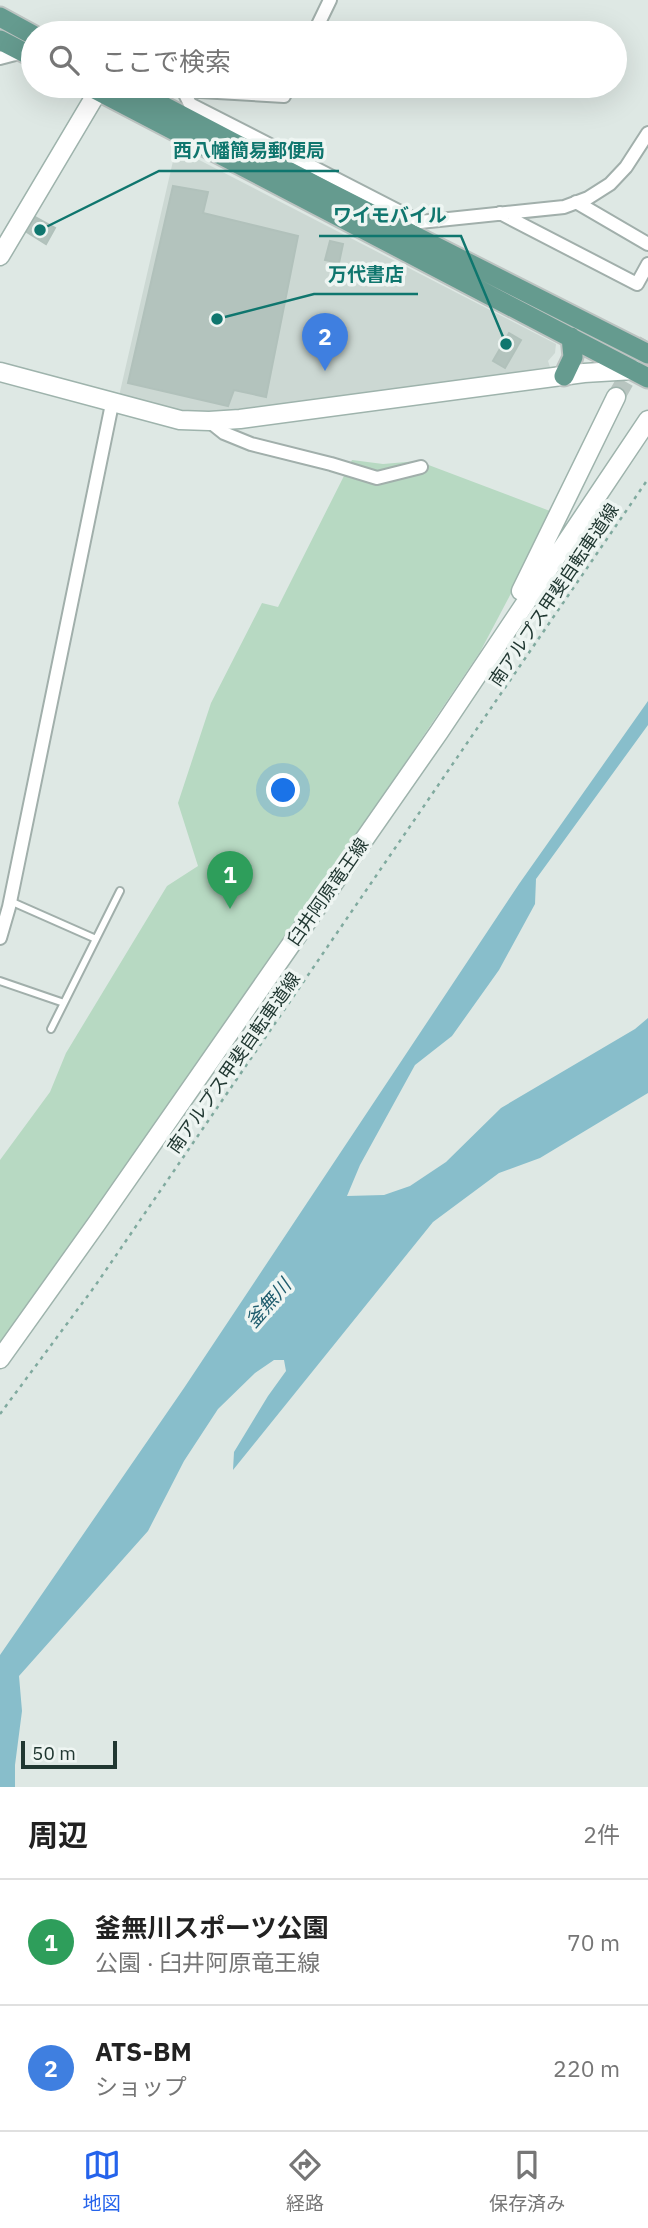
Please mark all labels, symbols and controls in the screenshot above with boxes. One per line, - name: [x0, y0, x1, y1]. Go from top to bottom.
- search box: [21, 21, 627, 98]
- icon: search: [45, 41, 83, 79]
- text: ここで検索: [101, 44, 231, 78]
- callout: 西八幡簡易郵便局: [159, 131, 339, 171]
- text: 西八幡簡易郵便局: [173, 138, 325, 162]
- callout: ワイモバイル: [319, 196, 461, 236]
- text: ワイモバイル: [333, 203, 447, 227]
- callout: 万代書店: [314, 254, 418, 294]
- text: 万代書店: [328, 262, 404, 286]
- pin: 2: [302, 313, 348, 371]
- street label: 南アルプス甲斐自転車道線: [484, 499, 623, 691]
- your location: [266, 773, 300, 807]
- street label: 臼井阿原竜王線: [282, 834, 373, 950]
- pin: 1: [207, 851, 253, 909]
- street label: 南アルプス甲斐自転車道線: [162, 968, 305, 1158]
- water label: 釜無川: [240, 1272, 297, 1332]
- scale bar: [21, 1738, 117, 1770]
- text: 50 m: [32, 1741, 76, 1765]
- text: 周辺: [28, 1815, 88, 1854]
- text: 2件: [583, 1819, 620, 1849]
- text: 釜無川スポーツ公園: [95, 1910, 328, 1944]
- text: 1: [44, 1927, 58, 1957]
- text: 70 m: [567, 1927, 620, 1957]
- text: 公園 · 臼井阿原竜王線: [95, 1947, 320, 1977]
- text: ATS-BM: [95, 2034, 192, 2068]
- text: 2: [44, 2053, 58, 2083]
- text: 220 m: [553, 2053, 620, 2083]
- text: ショップ: [95, 2071, 187, 2101]
- tab: 地図: [83, 2146, 121, 2215]
- tab: 経路: [286, 2146, 324, 2215]
- tab: 保存済み: [489, 2146, 565, 2215]

